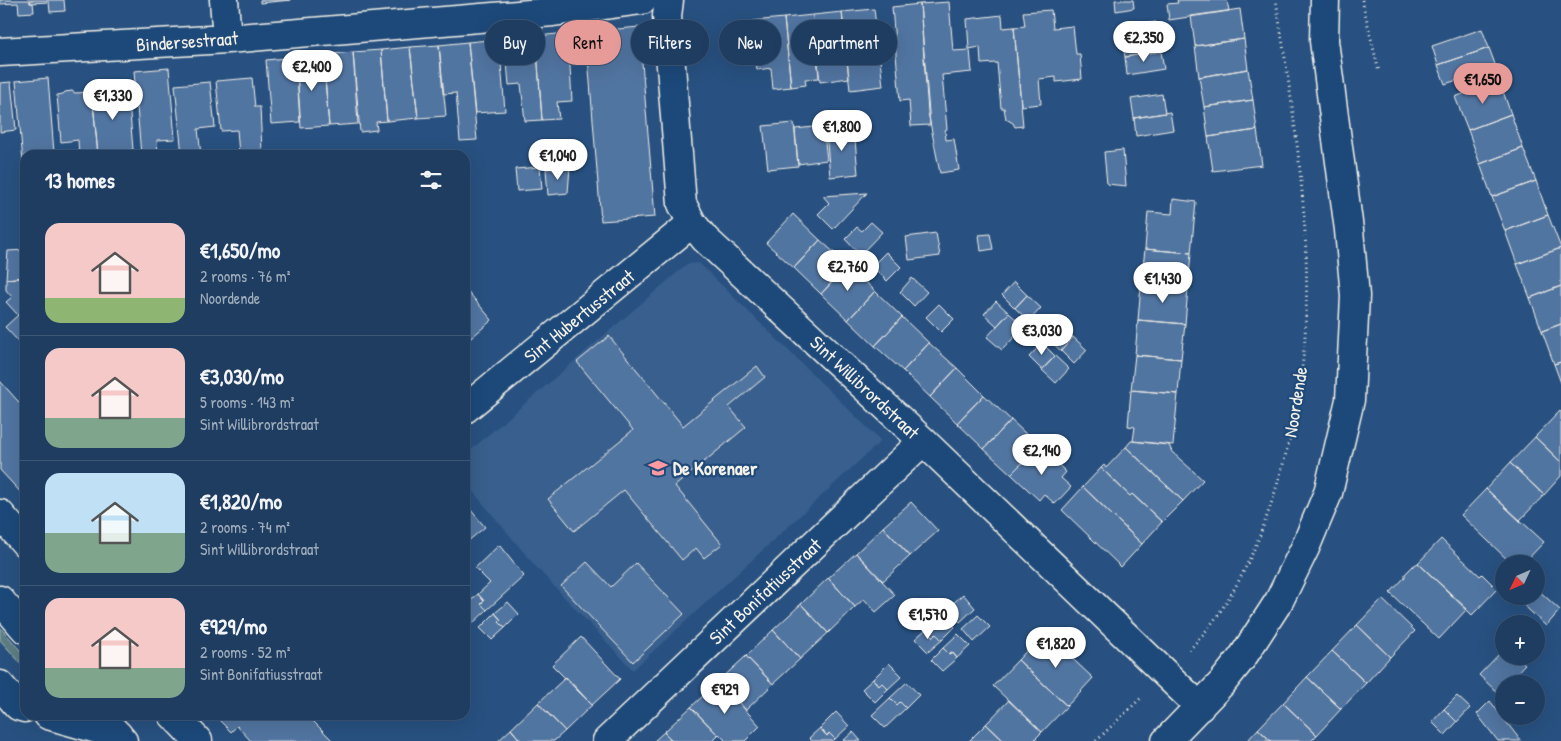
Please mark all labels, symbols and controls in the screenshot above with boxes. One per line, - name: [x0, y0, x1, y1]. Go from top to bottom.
- chip: Buy: [485, 20, 545, 65]
- chip: Rent: [555, 20, 621, 65]
- chip: Filters: [631, 20, 709, 65]
- chip: New: [719, 20, 781, 65]
- chip: Apartment: [791, 20, 897, 65]
- pin: €2,350: [1103, 20, 1185, 63]
- street label: Bindersestraat: [135, 24, 239, 58]
- text: €2,350: [1124, 26, 1164, 48]
- pin: €2,400: [271, 49, 353, 92]
- text: €2,400: [293, 55, 331, 77]
- pin: €1,650: [1442, 62, 1524, 105]
- text: €1,650: [1464, 68, 1502, 90]
- pin: €1,330: [72, 78, 154, 121]
- text: €1,330: [94, 84, 132, 106]
- pin: €1,800: [801, 110, 883, 152]
- text: €1,800: [823, 115, 861, 137]
- pin: €1,040: [517, 138, 599, 181]
- text: €1,040: [539, 144, 577, 166]
- text: 13 homes: [45, 166, 115, 195]
- icon: filters: [417, 166, 445, 194]
- text: €1,650/mo: [200, 236, 280, 265]
- icon: home: [85, 243, 145, 303]
- pin: €2,760: [807, 250, 889, 292]
- text: €2,760: [828, 255, 868, 277]
- pin: €1,430: [1122, 262, 1204, 304]
- street label: Sint Hubertusstraat: [518, 263, 640, 369]
- text: 2 rooms · 76 m²: [200, 265, 290, 287]
- text: €1,430: [1144, 267, 1182, 289]
- text: Noordende: [200, 287, 260, 309]
- pin: €3,030: [1001, 314, 1083, 356]
- text: €3,030: [1022, 319, 1062, 341]
- street label: Sint Willibrordstraat: [805, 329, 926, 445]
- text: €3,030/mo: [200, 362, 284, 391]
- street label: Noordende: [1277, 364, 1313, 439]
- icon: home: [85, 368, 145, 428]
- text: 5 rooms · 143 m²: [200, 391, 294, 413]
- text: Sint Willibrordstraat: [200, 413, 319, 435]
- pin: €2,140: [1001, 434, 1083, 476]
- text: €2,140: [1023, 439, 1061, 461]
- place label: De Korenaer: [673, 455, 758, 481]
- school or university icon: De Korenaer: [647, 457, 669, 479]
- text: €1,820/mo: [200, 487, 282, 516]
- icon: home: [85, 493, 145, 553]
- text: 2 rooms · 74 m²: [200, 516, 290, 538]
- street label: Sint Bonifatiusstraat: [703, 532, 827, 650]
- text: Sint Willibrordstraat: [200, 538, 319, 560]
- north arrow: [1495, 555, 1545, 605]
- map controls: [1495, 555, 1545, 725]
- pin: €1,570: [887, 598, 969, 640]
- text: €1,570: [909, 603, 947, 625]
- text: €929/mo: [200, 612, 267, 641]
- button: +: [1495, 615, 1545, 665]
- icon: home: [85, 618, 145, 678]
- pin: €1,820: [1015, 626, 1097, 669]
- text: €1,820: [1037, 632, 1075, 654]
- text: 2 rooms · 52 m²: [200, 641, 290, 663]
- text: Sint Bonifatiusstraat: [200, 663, 322, 685]
- pin: €929: [695, 672, 755, 715]
- button: −: [1495, 675, 1545, 725]
- text: €929: [712, 678, 738, 700]

